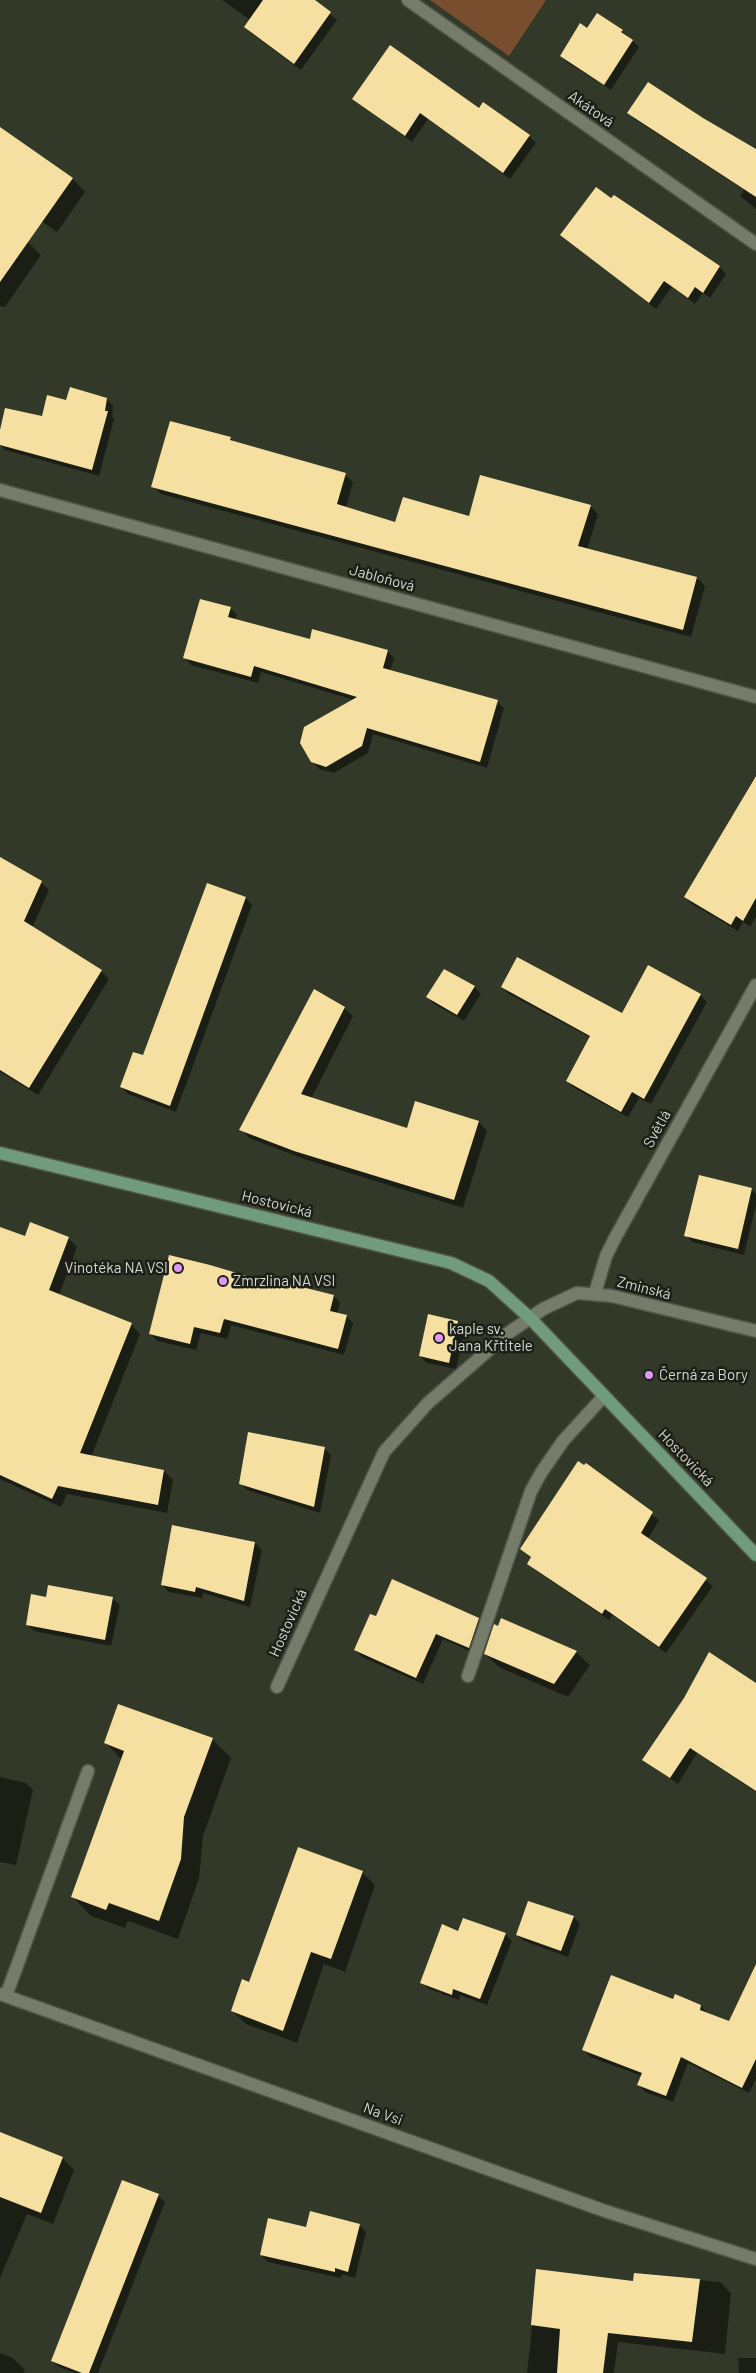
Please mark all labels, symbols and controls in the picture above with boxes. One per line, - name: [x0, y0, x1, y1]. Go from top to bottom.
- street label: Akátová: [565, 87, 617, 131]
- street label: Jabloňová: [348, 561, 416, 595]
- street label: Světlá: [639, 1107, 675, 1151]
- street label: Hostovická: [240, 1187, 314, 1221]
- place label: Vinotéka NA VSI: [64, 1259, 168, 1277]
- marker: Vinotéka NA VSI: [172, 1262, 184, 1274]
- place label: Zmrzlina NA VSI: [233, 1272, 335, 1290]
- street label: Zminská: [615, 1273, 673, 1303]
- marker: Zmrzlina NA VSI: [217, 1275, 229, 1287]
- place label: kaple sv. Jana Křtitele: [449, 1320, 533, 1355]
- marker: kaple sv. Jana Křtitele: [433, 1332, 445, 1344]
- place label: Černá za Bory: [659, 1366, 748, 1384]
- marker: Černá za Bory: [643, 1369, 655, 1381]
- street label: Hostovická: [654, 1426, 718, 1490]
- street label: Hostovická: [265, 1586, 311, 1660]
- street label: Na Vsi: [361, 2099, 405, 2129]

